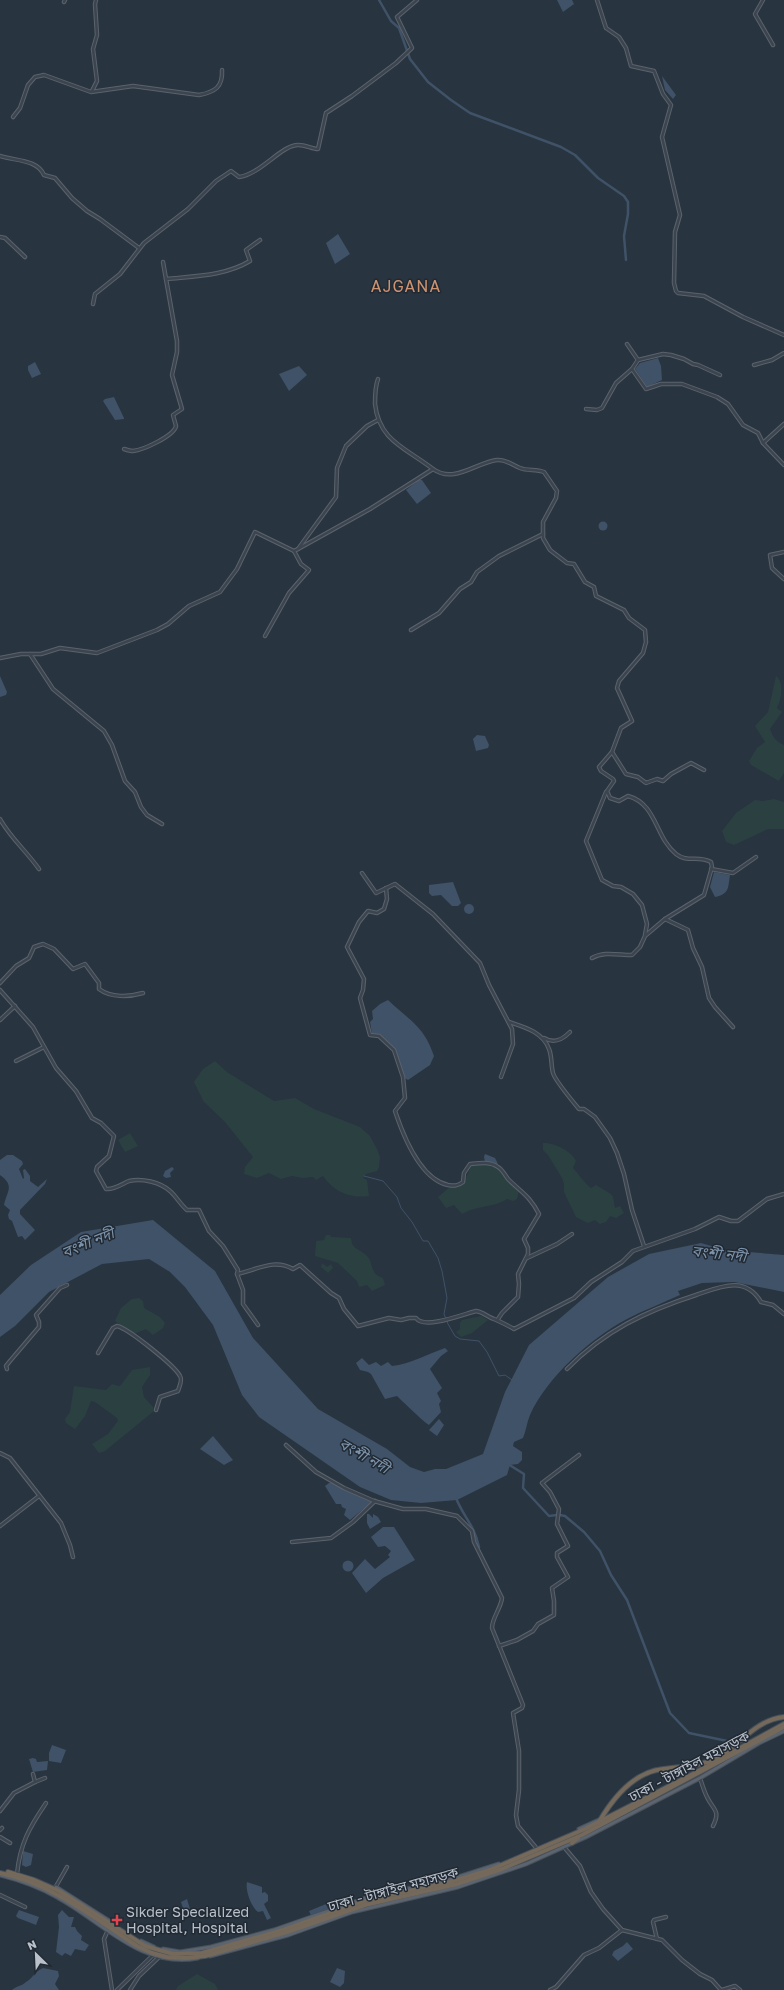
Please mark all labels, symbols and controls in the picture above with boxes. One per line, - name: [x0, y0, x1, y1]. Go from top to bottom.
- district label: AJGANA: [371, 276, 441, 296]
- water label: বংশী নদী: [59, 1222, 119, 1261]
- water label: বংশী নদী: [691, 1241, 750, 1265]
- water label: বংশী নদী: [336, 1434, 395, 1478]
- street label: ঢাকা - টাঙ্গাইল মহাসড়ক: [625, 1726, 753, 1805]
- street label: ঢাকা - টাঙ্গাইল মহাসড়ক: [325, 1863, 461, 1914]
- place label: Sikder Specialized Hospital, Hospital: [126, 1903, 249, 1936]
- marker: Sikder Specialized Hospital, Hospital: [111, 1914, 123, 1926]
- north arrow: [16, 1934, 56, 1974]
- text: N: [25, 1937, 38, 1952]

